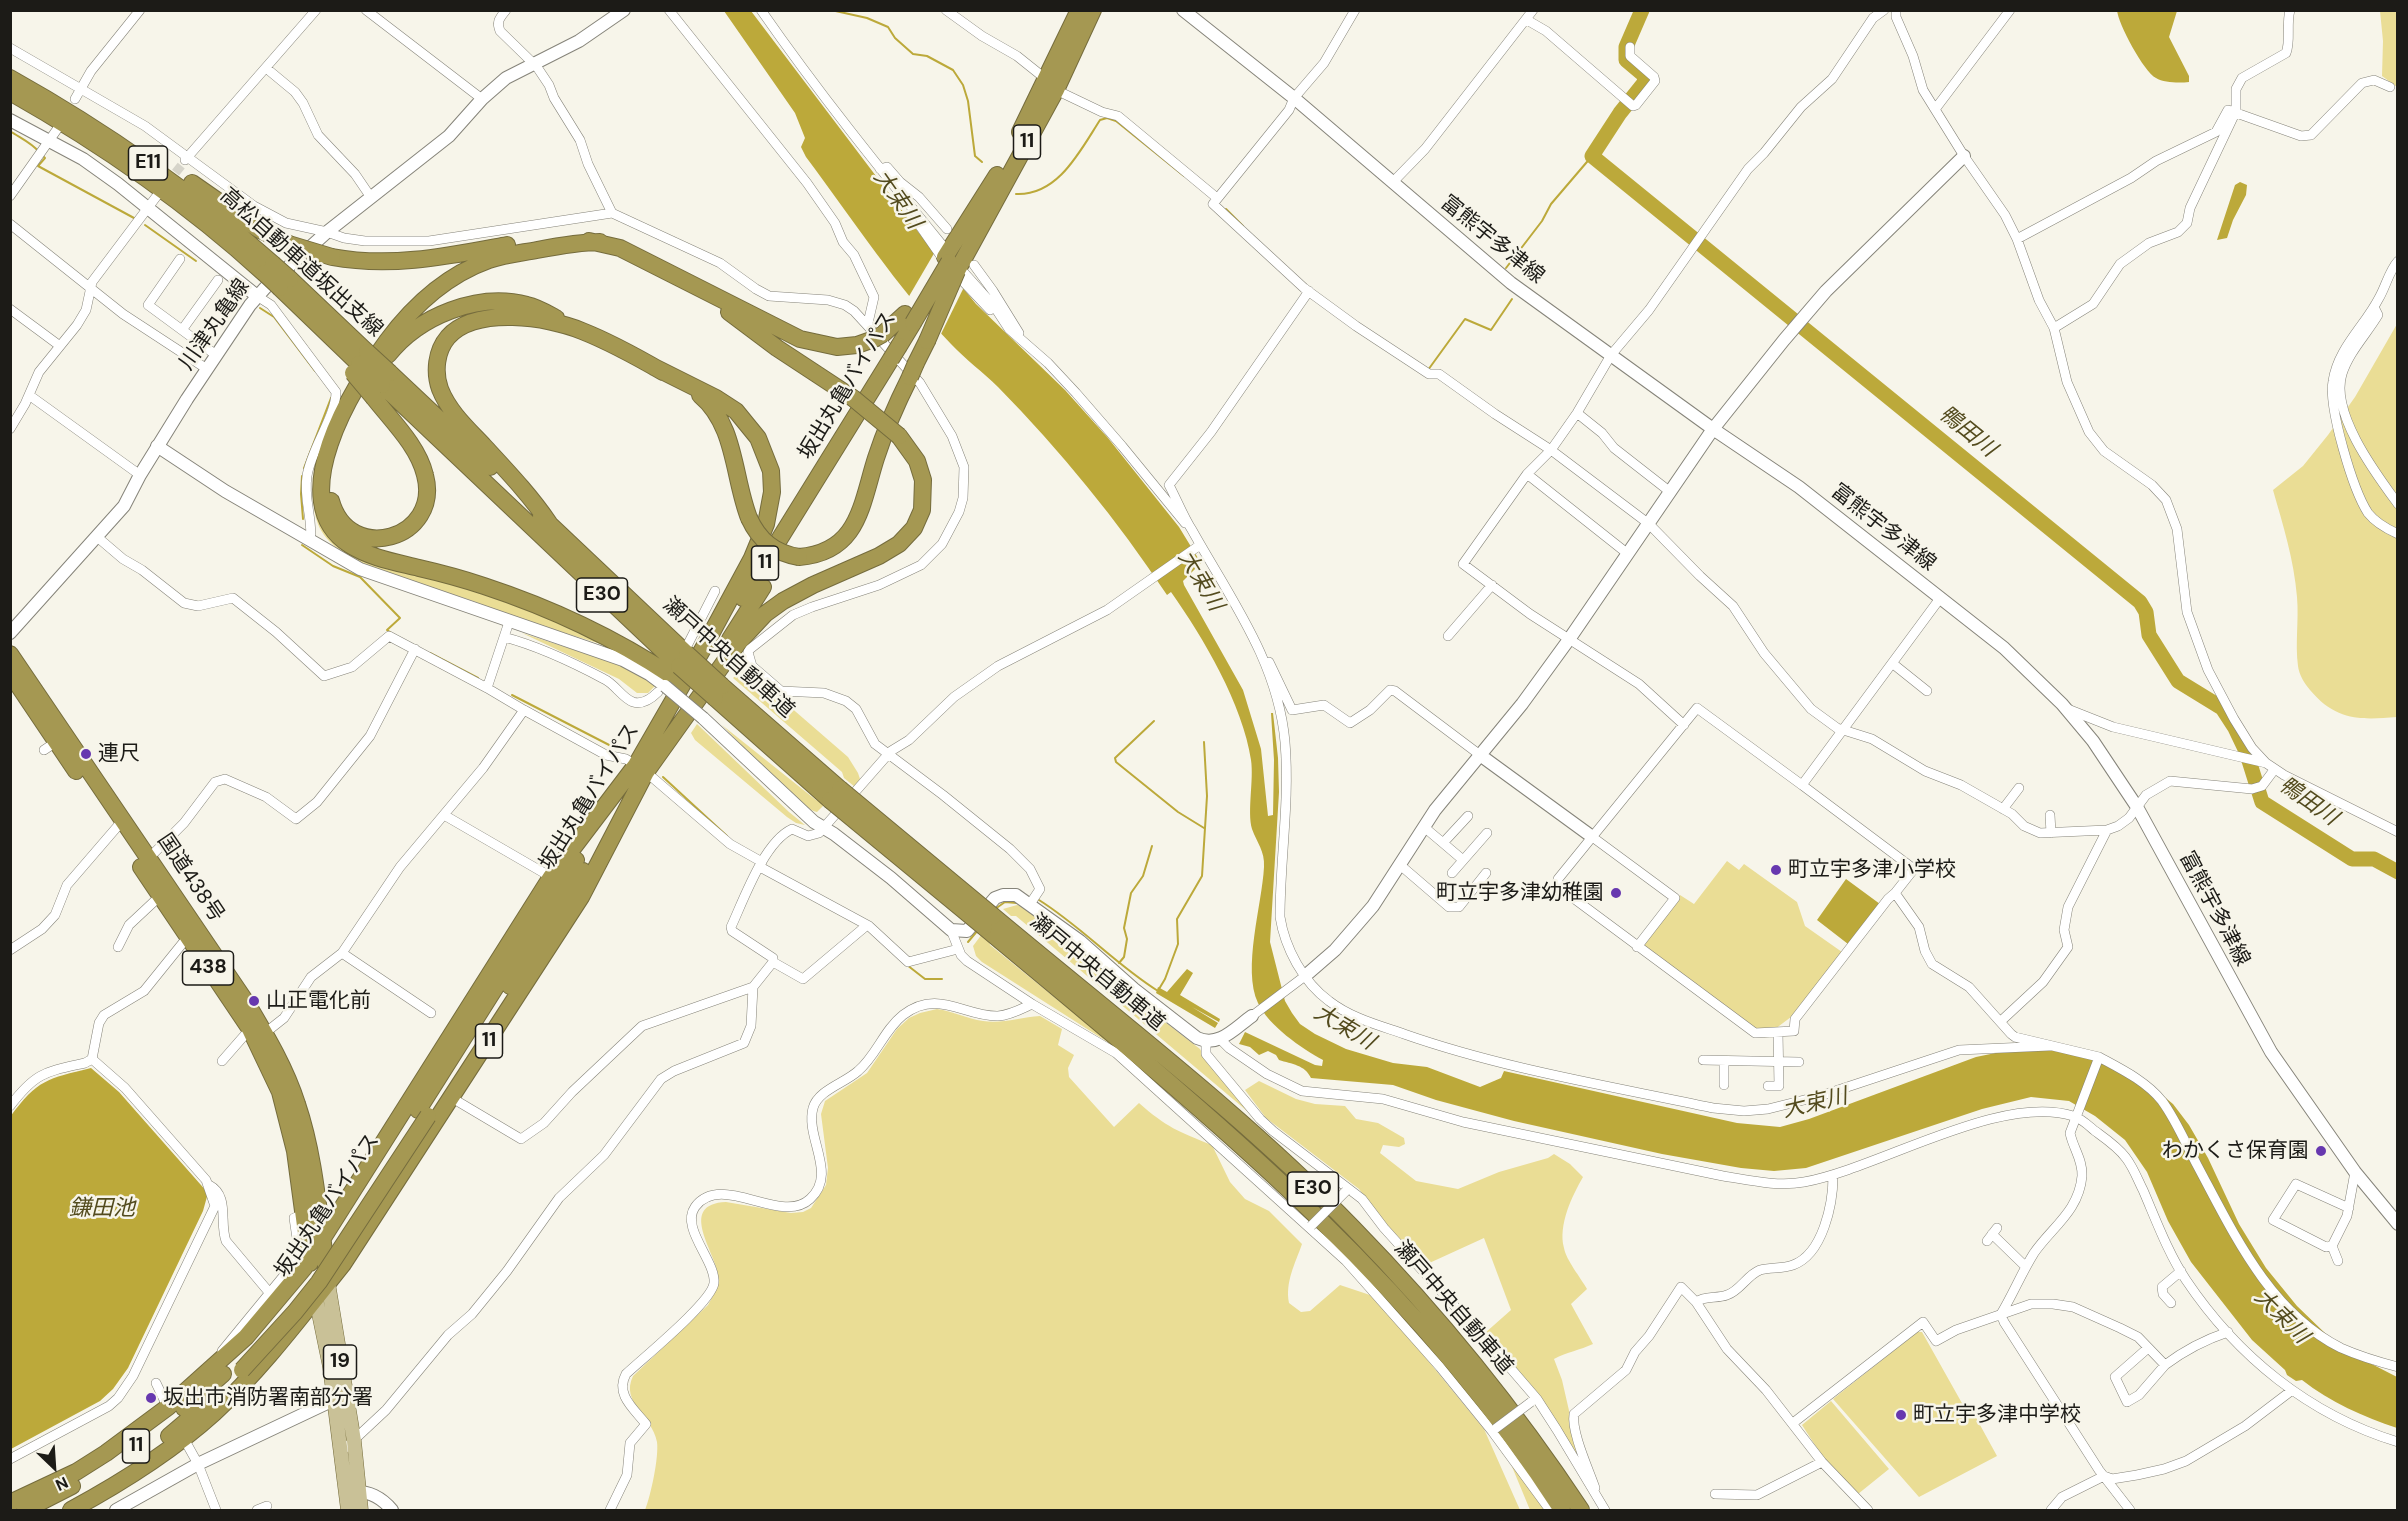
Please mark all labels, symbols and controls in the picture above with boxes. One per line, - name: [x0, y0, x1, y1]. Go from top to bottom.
- road number: 11: [1014, 125, 1040, 159]
- road number: E11: [128, 146, 168, 180]
- water label: 大束川: [867, 165, 927, 235]
- street label: 高松自動車道坂出支線: [215, 183, 387, 343]
- street label: 富熊宇多津線: [1435, 191, 1549, 289]
- street label: 川津丸亀線: [175, 275, 255, 375]
- street label: 坂出丸亀バイパス: [794, 308, 902, 464]
- water label: 鴨田川: [1933, 401, 2001, 463]
- street label: 富熊宇多津線: [1826, 479, 1940, 577]
- road number: 11: [752, 546, 778, 580]
- water label: 大束川: [1172, 546, 1228, 616]
- road number: E30: [576, 578, 628, 612]
- street label: 瀬戸中央自動車道: [657, 592, 799, 724]
- street label: 坂出丸亀バイパス: [535, 719, 645, 875]
- place label: 連尺: [98, 741, 140, 767]
- marker: 連尺: [79, 747, 93, 761]
- water label: 鴨田川: [2273, 772, 2343, 832]
- street label: 国道438号: [151, 829, 229, 927]
- street label: 富熊宇多津線: [2173, 847, 2255, 971]
- place label: 町立宇多津小学校: [1788, 857, 1956, 883]
- marker: 町立宇多津小学校: [1769, 863, 1783, 877]
- place label: 町立宇多津幼稚園: [1436, 880, 1604, 906]
- marker: 町立宇多津幼稚園: [1609, 886, 1623, 900]
- street label: 瀬戸中央自動車道: [1025, 909, 1169, 1037]
- road number: 438: [182, 951, 234, 985]
- place label: 山正電化前: [266, 988, 371, 1014]
- marker: 山正電化前: [247, 994, 261, 1008]
- water label: 大束川: [1309, 1000, 1379, 1056]
- road number: 11: [476, 1024, 502, 1058]
- water label: 大束川: [1780, 1084, 1850, 1124]
- street label: 坂出丸亀バイパス: [271, 1129, 385, 1283]
- place label: わかくさ保育園: [2162, 1138, 2309, 1164]
- marker: わかくさ保育園: [2314, 1144, 2328, 1158]
- road number: E30: [1288, 1172, 1338, 1206]
- water label: 鎌田池: [69, 1196, 135, 1222]
- street label: 瀬戸中央自動車道: [1388, 1236, 1518, 1380]
- water label: 大束川: [2248, 1284, 2314, 1350]
- road number: 19: [324, 1345, 356, 1379]
- place label: 坂出市消防署南部分署: [163, 1385, 373, 1411]
- marker: 坂出市消防署南部分署: [144, 1391, 158, 1405]
- place label: 町立宇多津中学校: [1913, 1402, 2081, 1428]
- marker: 町立宇多津中学校: [1894, 1408, 1908, 1422]
- road number: 11: [122, 1429, 150, 1463]
- north arrow: [24, 1437, 84, 1497]
- text: N: [52, 1472, 72, 1496]

